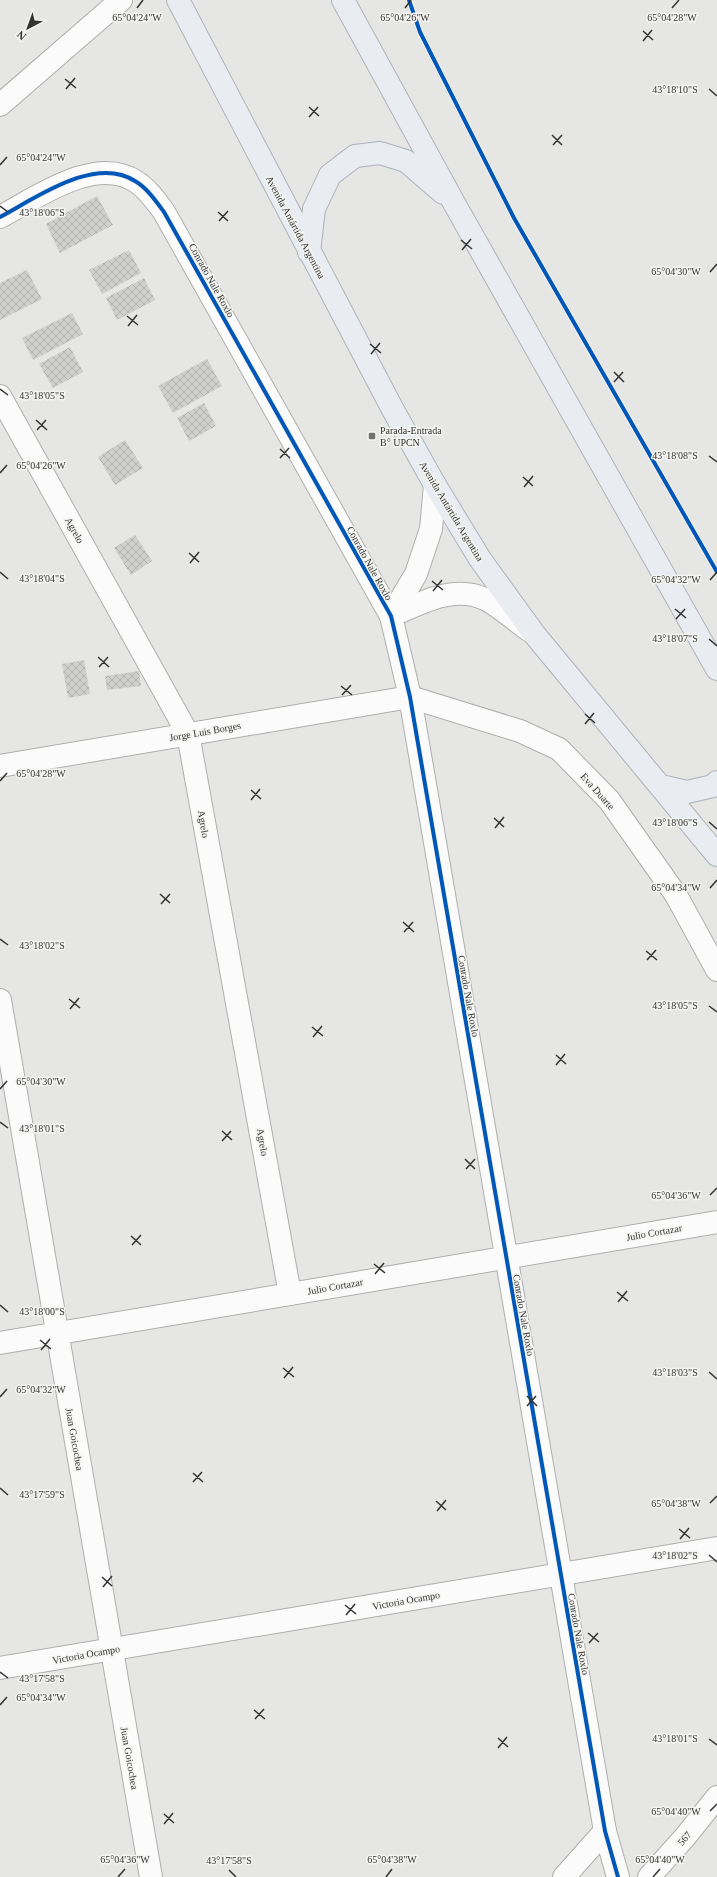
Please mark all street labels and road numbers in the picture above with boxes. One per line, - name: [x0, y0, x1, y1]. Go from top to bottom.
- street label: Avenida Antártida Argentina: [264, 174, 328, 281]
- street label: Conrado Nale Roxlo: [187, 241, 236, 319]
- street label: Avenida Antártida Argentina: [417, 459, 486, 564]
- street label: Agrelo: [63, 515, 86, 545]
- street label: Conrado Nale Roxlo: [345, 524, 394, 602]
- street label: Jorge Luis Borges: [168, 720, 242, 743]
- street label: Eva Duarte: [578, 771, 617, 812]
- street label: Agrelo: [196, 809, 211, 839]
- street label: Conrado Nale Roxlo: [456, 954, 481, 1038]
- street label: Agrelo: [255, 1127, 270, 1157]
- street label: Julio Cortazar: [625, 1222, 683, 1243]
- street label: Conrado Nale Roxlo: [511, 1273, 536, 1357]
- street label: Julio Cortazar: [306, 1276, 364, 1297]
- street label: Juan Goicochea: [64, 1407, 86, 1472]
- street label: Victoria Ocampo: [371, 1589, 441, 1612]
- street label: Conrado Nale Roxlo: [566, 1592, 591, 1676]
- street label: Victoria Ocampo: [51, 1643, 121, 1666]
- street label: Juan Goicochea: [119, 1726, 141, 1791]
- street label: 567: [675, 1829, 693, 1848]

